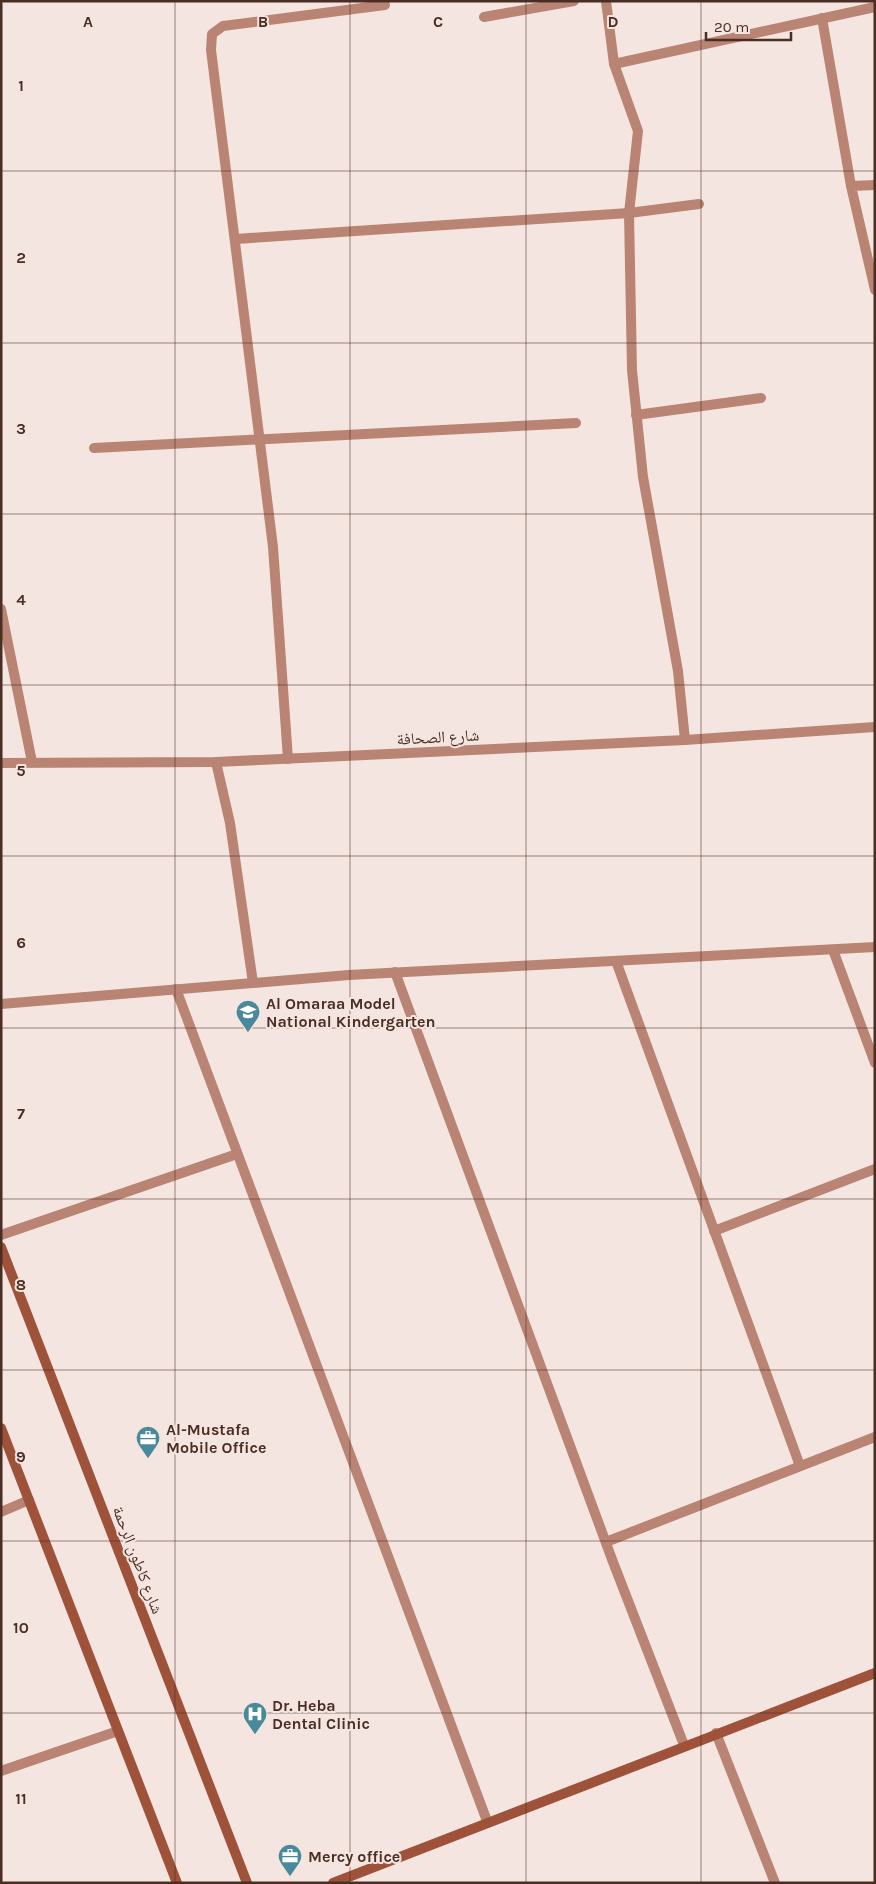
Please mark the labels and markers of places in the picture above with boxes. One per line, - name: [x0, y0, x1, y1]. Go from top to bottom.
- place label: Al Omaraa Model National Kindergarten: [266, 994, 436, 1031]
- school or university icon: Al Omaraa Model National Kindergarten: [235, 999, 261, 1033]
- place label: Al-Mustafa Mobile Office: [166, 1420, 266, 1457]
- office icon: Al-Mustafa Mobile Office: [135, 1425, 161, 1459]
- place label: Dr. Heba Dental Clinic: [272, 1696, 370, 1733]
- hospital icon: Dr. Heba Dental Clinic: [242, 1701, 268, 1735]
- office icon: Mercy office: [277, 1843, 303, 1877]
- place label: Mercy office: [308, 1847, 400, 1866]

